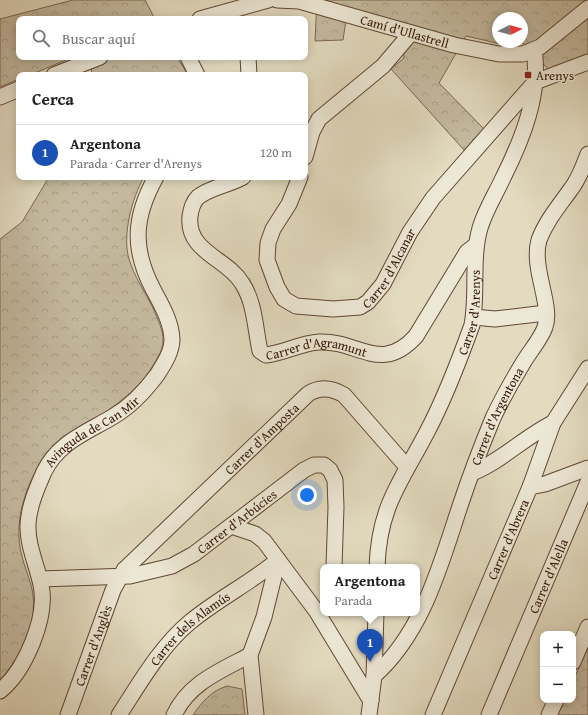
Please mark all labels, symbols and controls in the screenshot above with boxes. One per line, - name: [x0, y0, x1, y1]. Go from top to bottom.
- street label: Camí d'Ullastrell: [358, 10, 451, 53]
- north arrow: [492, 12, 528, 48]
- search box: [16, 16, 308, 60]
- icon: search: [30, 27, 52, 49]
- text: Buscar aquí: [62, 28, 135, 49]
- place label: Arenys: [536, 66, 574, 85]
- marker: Arenys: [523, 70, 533, 80]
- text: Cerca: [32, 86, 74, 111]
- text: Argentona: [70, 133, 141, 154]
- text: 1: [42, 143, 48, 162]
- text: 120 m: [260, 143, 292, 162]
- text: Parada · Carrer d'Arenys: [70, 154, 202, 173]
- street label: Carrer d'Alcanar: [359, 224, 421, 313]
- street label: Carrer d'Arenys: [453, 270, 485, 358]
- street label: Carrer d'Agramunt: [264, 333, 370, 365]
- street label: Carrer d'Argentona: [466, 363, 529, 468]
- street label: Avinguda de Can Mir: [40, 391, 144, 471]
- street label: Carrer d'Amposta: [220, 398, 304, 479]
- street label: Carrer d'Arbúcies: [193, 485, 281, 559]
- your location: [297, 485, 317, 505]
- street label: Carrer d'Abrera: [483, 496, 534, 583]
- street label: Carrer d'Alella: [524, 535, 573, 617]
- popup: [320, 564, 420, 616]
- text: Argentona: [335, 570, 405, 591]
- street label: Carrer dels Alamús: [145, 587, 234, 670]
- text: Parada: [335, 591, 372, 610]
- street label: Carrer d'Anglès: [70, 602, 117, 689]
- pin: 1: [357, 629, 383, 662]
- map controls: [540, 631, 576, 703]
- button: +: [540, 631, 576, 667]
- button: −: [540, 667, 576, 703]

